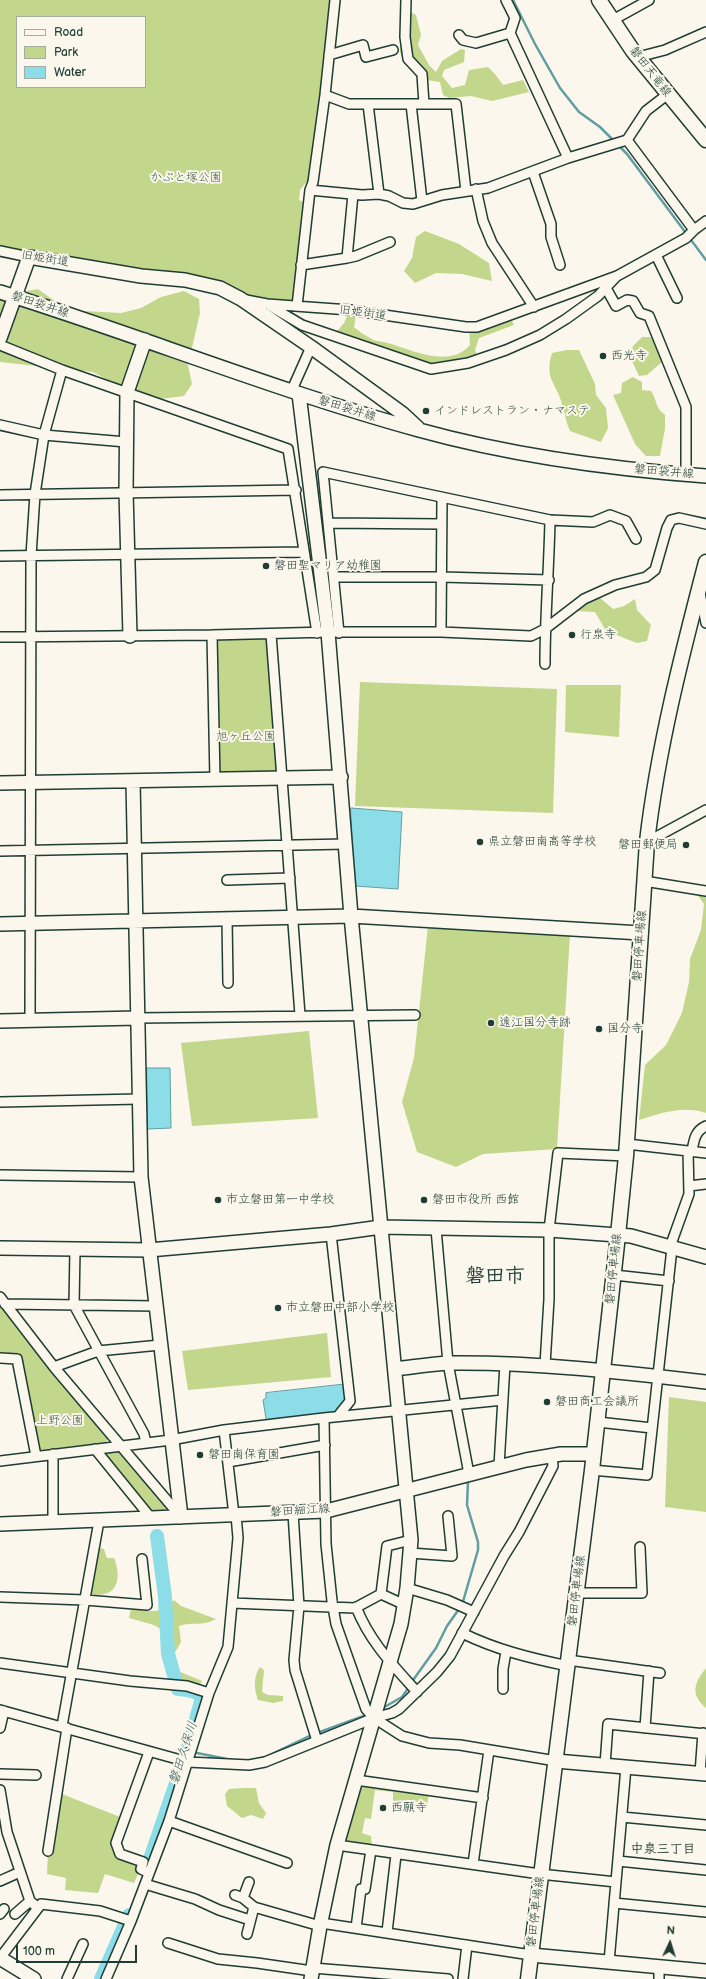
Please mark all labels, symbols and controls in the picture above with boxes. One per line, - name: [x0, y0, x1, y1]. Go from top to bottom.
- legend: [16, 16, 146, 88]
- text: Road: [54, 25, 83, 40]
- street label: 磐田天竜線: [626, 44, 674, 100]
- text: Park: [54, 45, 78, 60]
- text: Water: [54, 65, 86, 80]
- park label: かぶと塚公園: [150, 171, 222, 185]
- street label: 旧姫街道: [20, 248, 70, 270]
- street label: 磐田袋井線: [9, 289, 71, 321]
- street label: 旧姫街道: [338, 303, 388, 323]
- place label: 西光寺: [611, 349, 647, 363]
- marker: 西光寺: [598, 351, 608, 361]
- street label: 磐田袋井線: [316, 393, 378, 425]
- place label: インドレストラン・ナマステ: [434, 404, 590, 418]
- marker: インドレストラン・ナマステ: [421, 406, 431, 416]
- street label: 磐田袋井線: [633, 462, 695, 482]
- place label: 磐田聖マリア幼稚園: [274, 559, 382, 573]
- marker: 磐田聖マリア幼稚園: [261, 561, 271, 571]
- place label: 行泉寺: [580, 628, 616, 642]
- marker: 行泉寺: [567, 630, 577, 640]
- park label: 旭ヶ丘公園: [216, 730, 276, 744]
- place label: 県立磐田南高等学校: [488, 835, 596, 849]
- marker: 県立磐田南高等学校: [475, 837, 485, 847]
- place label: 磐田郵便局: [618, 838, 678, 852]
- marker: 磐田郵便局: [681, 840, 691, 850]
- street label: 磐田停車場線: [630, 910, 650, 982]
- place label: 遠江国分寺跡: [499, 1016, 571, 1030]
- marker: 遠江国分寺跡: [486, 1018, 496, 1028]
- place label: 国分寺: [607, 1022, 643, 1036]
- marker: 国分寺: [594, 1024, 604, 1034]
- place label: 市立磐田第一中学校: [226, 1193, 334, 1207]
- place label: 磐田市役所 西館: [432, 1193, 519, 1207]
- marker: 市立磐田第一中学校: [213, 1195, 223, 1205]
- marker: 磐田市役所 西館: [419, 1195, 429, 1205]
- street label: 磐田停車場線: [603, 1232, 625, 1306]
- district label: 磐田市: [465, 1265, 525, 1289]
- place label: 市立磐田中部小学校: [286, 1301, 394, 1315]
- marker: 市立磐田中部小学校: [273, 1303, 283, 1313]
- place label: 磐田商工会議所: [555, 1395, 639, 1409]
- marker: 磐田商工会議所: [542, 1397, 552, 1407]
- park label: 上野公園: [36, 1414, 84, 1428]
- place label: 磐田南保育園: [208, 1448, 280, 1462]
- marker: 磐田南保育園: [195, 1450, 205, 1460]
- street label: 磐田細江線: [270, 1502, 330, 1520]
- street label: 磐田停車場線: [565, 1554, 589, 1628]
- water label: 磐田久保川: [167, 1720, 201, 1786]
- place label: 西願寺: [391, 1801, 427, 1815]
- marker: 西願寺: [378, 1803, 388, 1813]
- district label: 中泉三丁目: [631, 1842, 695, 1858]
- street label: 磐田停車場線: [524, 1875, 548, 1949]
- north arrow: [650, 1923, 690, 1963]
- text: N: [666, 1924, 675, 1937]
- scale bar: [18, 1937, 139, 1963]
- text: 100 m: [23, 1944, 55, 1959]

